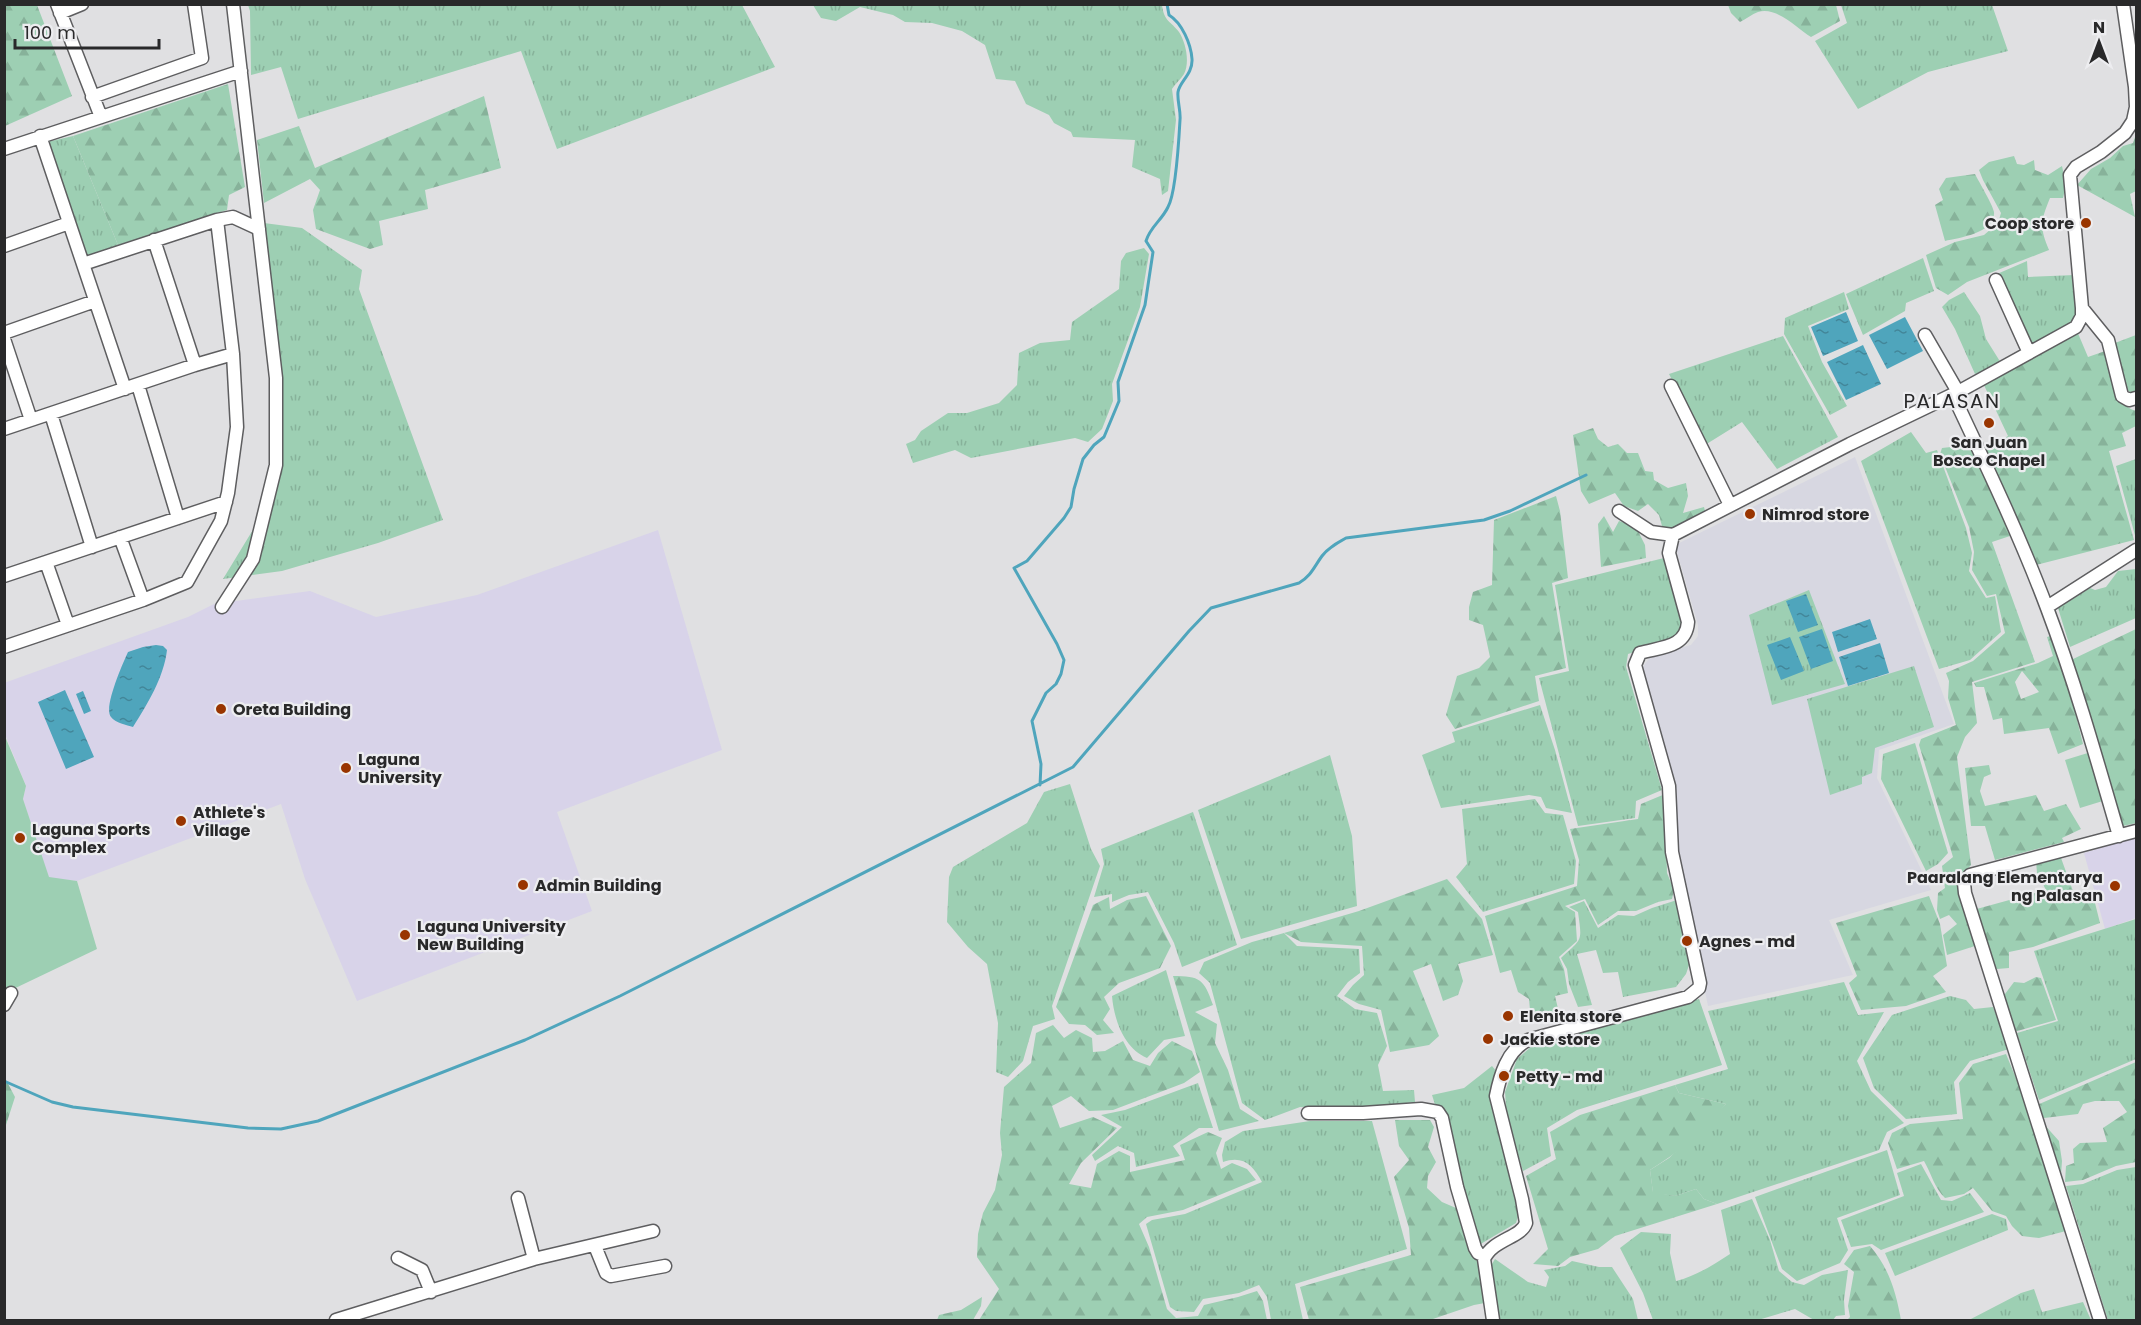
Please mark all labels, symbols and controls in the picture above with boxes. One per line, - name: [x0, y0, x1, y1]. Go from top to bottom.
- scale bar: [15, 12, 159, 50]
- north arrow: [2069, 12, 2129, 72]
- text: N: [2093, 16, 2105, 39]
- text: 100 m: [24, 20, 76, 45]
- place label: Coop store: [1985, 212, 2074, 235]
- marker: Coop store: [2079, 216, 2093, 230]
- district label: PALASAN: [1904, 387, 2000, 415]
- marker: San Juan Bosco Chapel: [1982, 416, 1996, 430]
- place label: San Juan Bosco Chapel: [1933, 431, 2045, 472]
- place label: Nimrod store: [1762, 503, 1869, 526]
- marker: Nimrod store: [1743, 507, 1757, 521]
- place label: Oreta Building: [233, 698, 351, 721]
- marker: Oreta Building: [214, 702, 228, 716]
- place label: Laguna University: [358, 748, 443, 789]
- marker: Laguna University: [339, 761, 353, 775]
- place label: Athlete's Village: [193, 801, 266, 842]
- marker: Athlete's Village: [174, 814, 188, 828]
- place label: Laguna Sports Complex: [32, 818, 150, 859]
- marker: Laguna Sports Complex: [13, 831, 27, 845]
- place label: Paaralang Elementarya ng Palasan: [1907, 866, 2103, 907]
- place label: Admin Building: [535, 874, 662, 897]
- marker: Admin Building: [516, 878, 530, 892]
- marker: Paaralang Elementarya ng Palasan: [2108, 879, 2122, 893]
- place label: Laguna University New Building: [417, 915, 567, 956]
- marker: Laguna University New Building: [398, 928, 412, 942]
- place label: Agnes - md: [1699, 930, 1795, 953]
- marker: Agnes - md: [1680, 934, 1694, 948]
- place label: Elenita store: [1520, 1005, 1622, 1028]
- marker: Elenita store: [1501, 1009, 1515, 1023]
- place label: Jackie store: [1500, 1028, 1600, 1051]
- marker: Jackie store: [1481, 1032, 1495, 1046]
- place label: Petty - md: [1516, 1065, 1603, 1088]
- marker: Petty - md: [1497, 1069, 1511, 1083]

